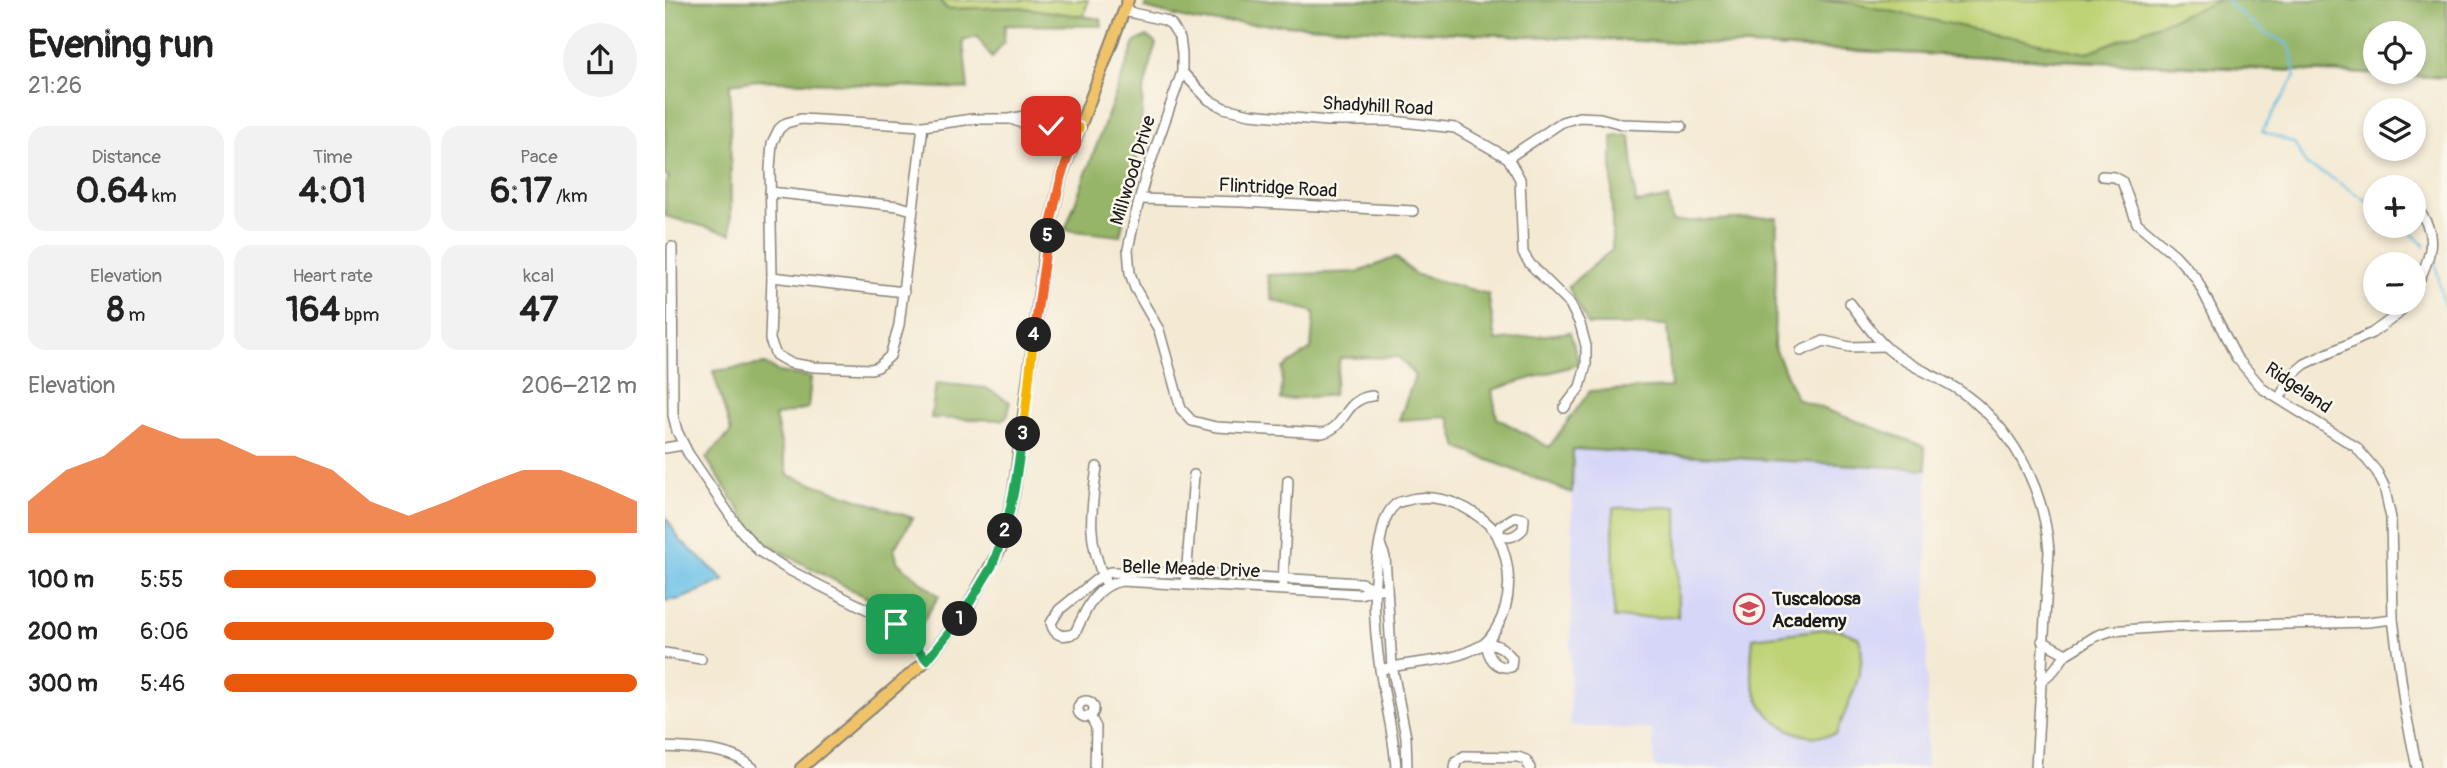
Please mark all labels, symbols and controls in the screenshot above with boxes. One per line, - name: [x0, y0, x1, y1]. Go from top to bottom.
- text: Evening run: [28, 21, 214, 69]
- map controls: [2363, 21, 2426, 315]
- button: locate: [2363, 21, 2426, 84]
- button: share: [563, 23, 637, 97]
- text: 21:26: [28, 71, 82, 100]
- street label: Shadyhill Road: [1322, 91, 1434, 121]
- pin: [1021, 96, 1081, 156]
- button: layers: [2363, 98, 2426, 161]
- icon: check: [1032, 107, 1070, 145]
- street label: Millwood Drive: [1105, 112, 1161, 228]
- text: Distance: [91, 145, 161, 169]
- text: Time: [313, 145, 352, 169]
- text: Pace: [520, 145, 558, 169]
- text: 0.64: [76, 169, 148, 213]
- text: 4:01: [299, 169, 366, 213]
- text: 6:17: [490, 169, 552, 213]
- street label: Flintridge Road: [1218, 173, 1338, 203]
- button: +: [2363, 175, 2426, 238]
- text: km: [148, 184, 177, 208]
- text: /km: [552, 184, 588, 208]
- pin: 5: [1031, 218, 1065, 254]
- text: 5: [1042, 223, 1053, 247]
- button: −: [2363, 252, 2426, 315]
- text: Elevation: [90, 264, 162, 288]
- text: Heart rate: [292, 264, 373, 288]
- text: kcal: [523, 264, 554, 288]
- text: 8: [107, 288, 124, 332]
- text: 164: [286, 288, 340, 332]
- text: 47: [519, 288, 558, 332]
- text: m: [124, 303, 145, 327]
- text: bpm: [340, 303, 379, 327]
- pin: 4: [1017, 318, 1051, 352]
- text: 4: [1028, 322, 1039, 346]
- street label: Ridgeland: [2260, 357, 2336, 419]
- text: Elevation: [28, 371, 116, 400]
- text: 206–212 m: [521, 371, 637, 400]
- pin: 3: [1005, 416, 1041, 452]
- text: 3: [1017, 421, 1028, 445]
- pin: 2: [987, 514, 1023, 548]
- text: 2: [999, 518, 1010, 542]
- street label: Belle Meade Drive: [1122, 555, 1261, 583]
- text: 100 m: [28, 565, 94, 594]
- text: 5:55: [140, 565, 184, 594]
- place label: Tuscaloosa Academy: [1771, 587, 1861, 633]
- school or university icon: Tuscaloosa Academy: [1732, 592, 1766, 626]
- pin: [866, 594, 926, 654]
- pin: 1: [943, 602, 977, 636]
- icon: arrive: [877, 605, 915, 643]
- text: 1: [956, 606, 963, 630]
- text: 200 m: [28, 617, 98, 646]
- text: 6:06: [140, 617, 189, 646]
- text: 300 m: [28, 669, 98, 698]
- text: 5:46: [140, 669, 185, 698]

